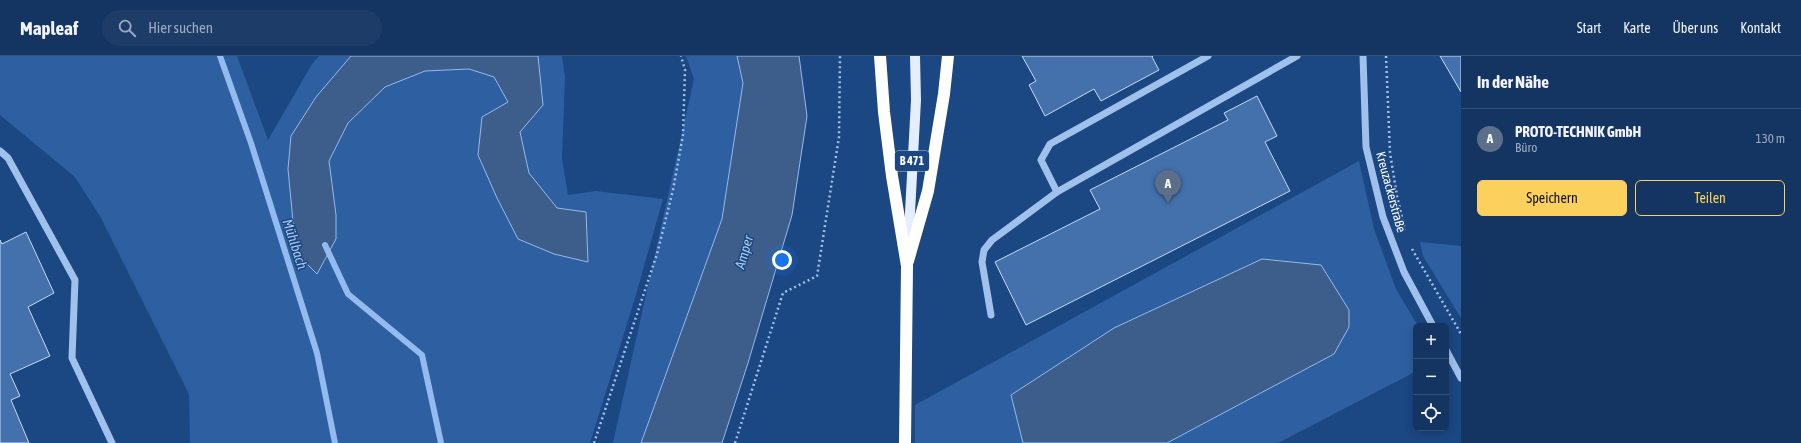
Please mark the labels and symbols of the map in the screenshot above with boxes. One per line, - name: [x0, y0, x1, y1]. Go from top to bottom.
- street label: Kreuzackerstraße: [1373, 150, 1409, 234]
- road number: B 471: [895, 151, 929, 171]
- pin: A: [1155, 170, 1181, 203]
- water label: Mühlbach: [279, 217, 311, 271]
- water label: Amper: [731, 233, 757, 272]
- your location: [772, 250, 792, 270]

